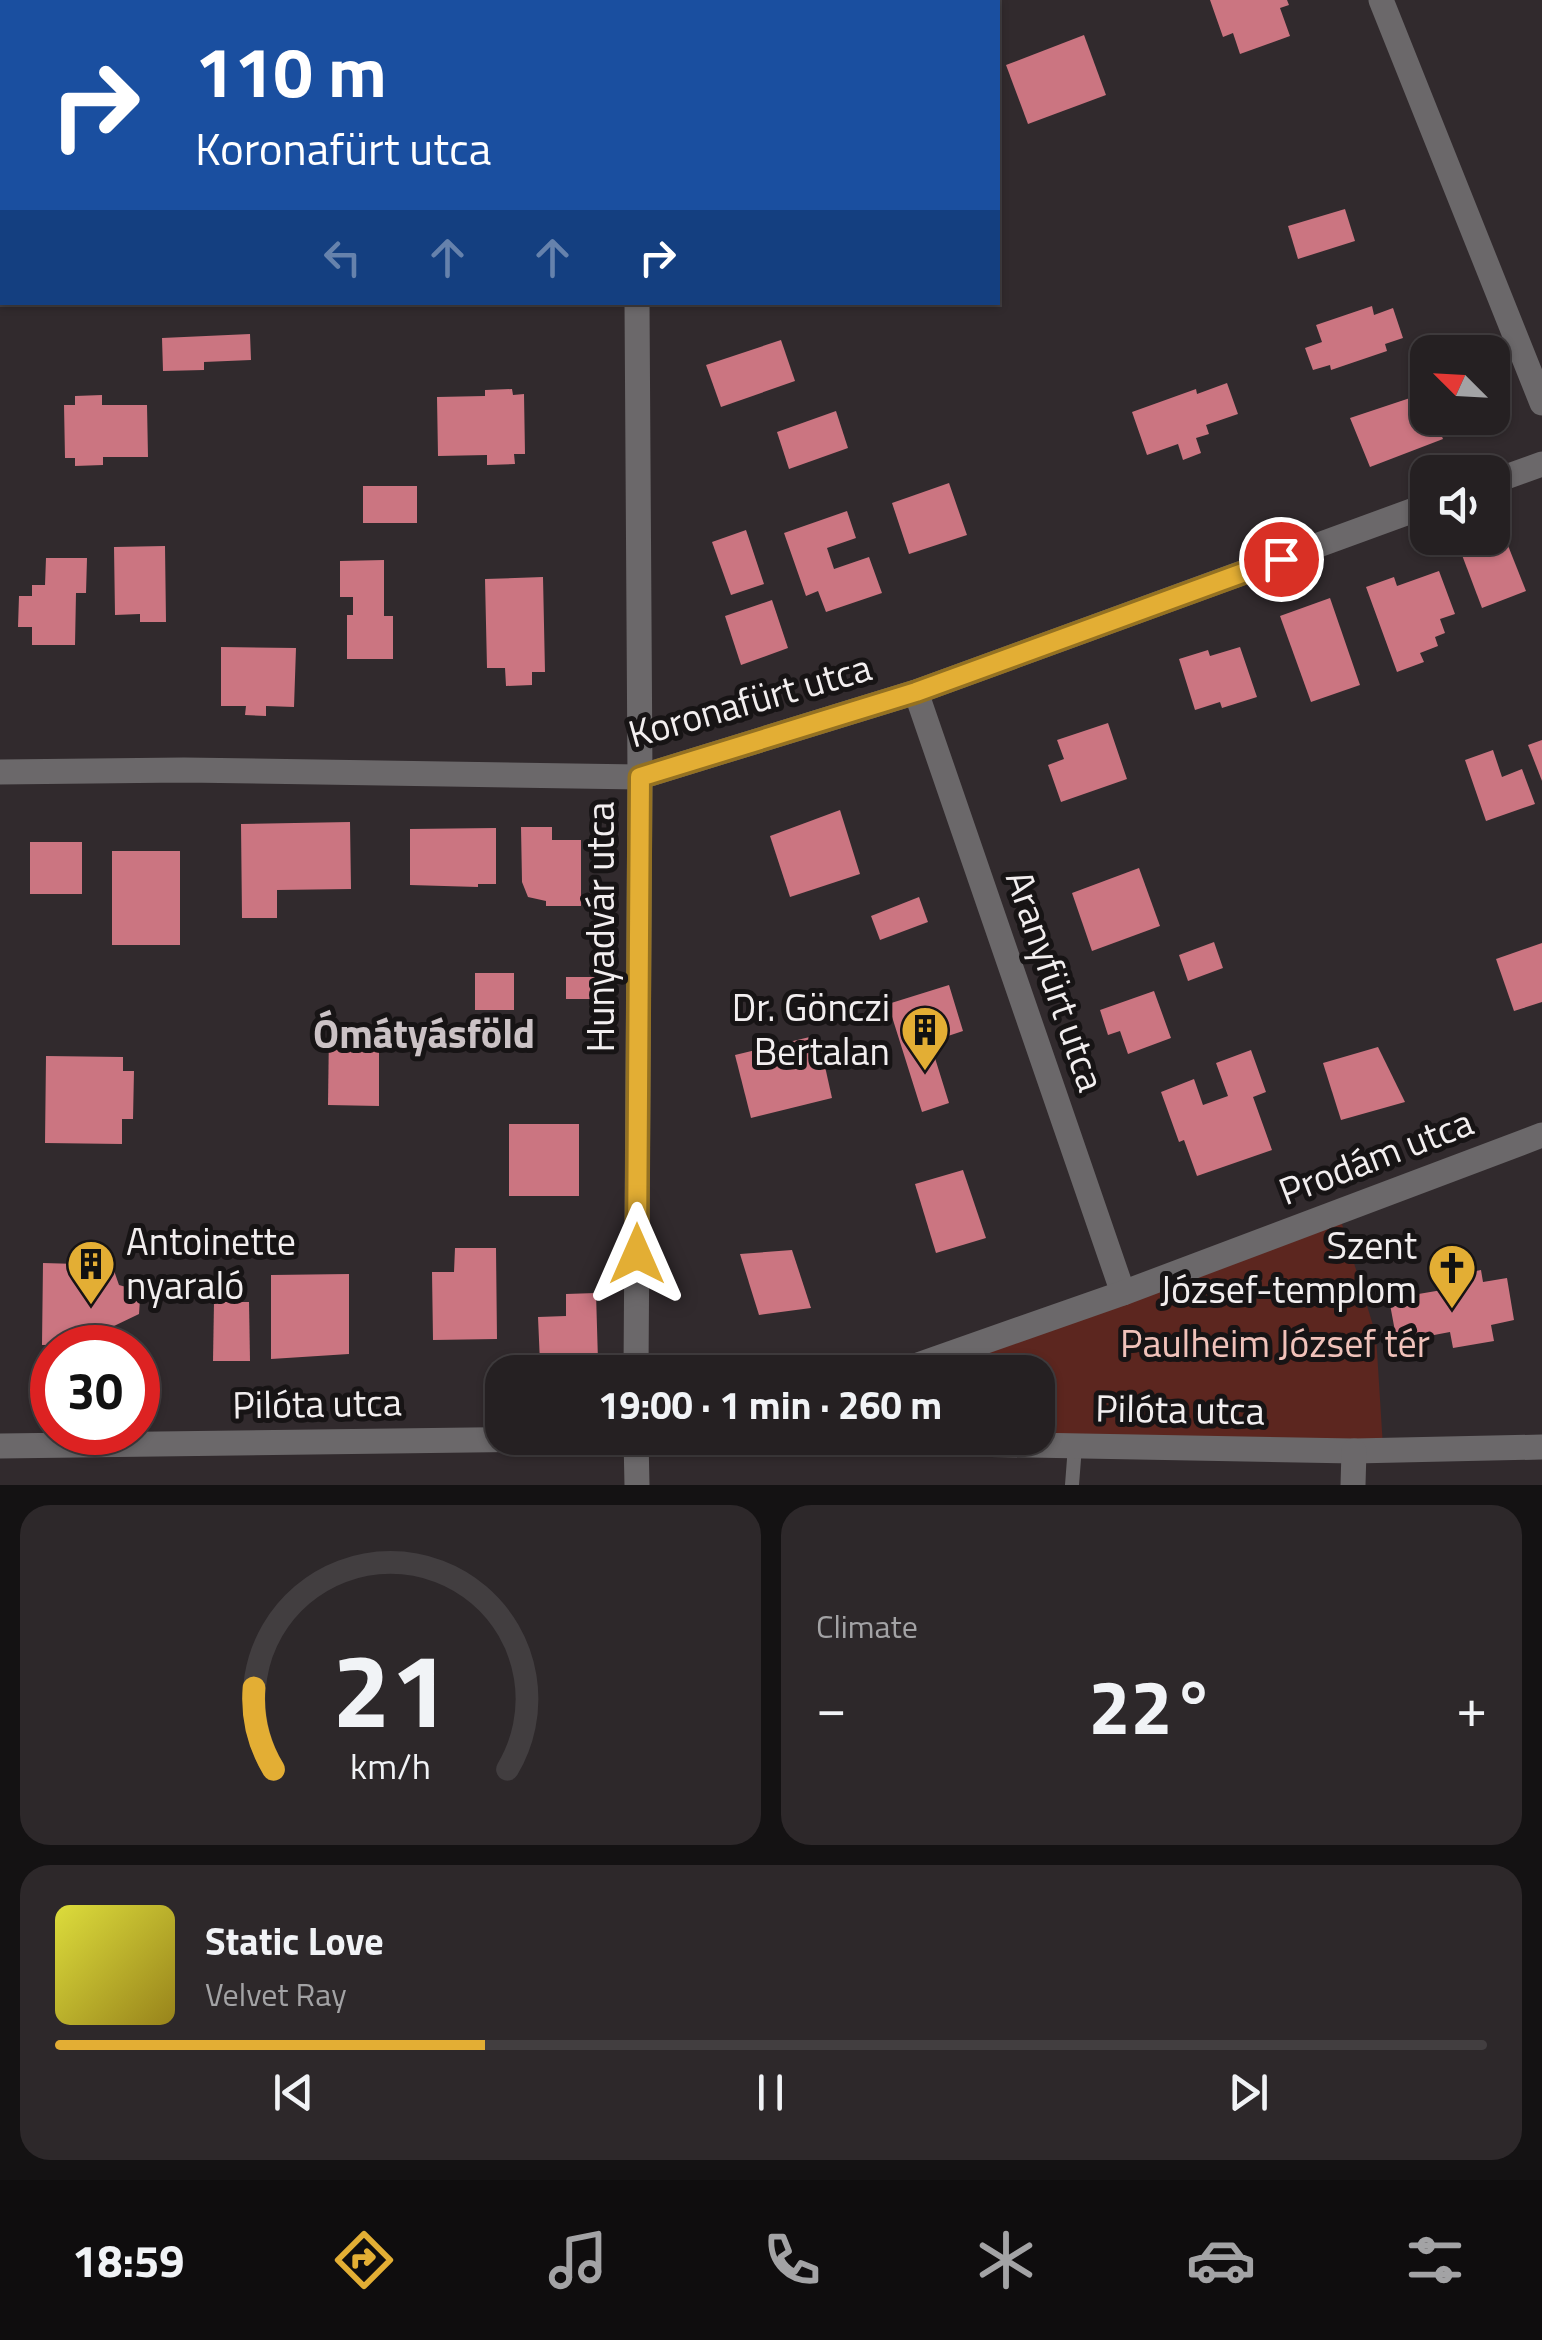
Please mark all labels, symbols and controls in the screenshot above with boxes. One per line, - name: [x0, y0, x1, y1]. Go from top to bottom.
- text: 110 m: [195, 18, 387, 124]
- icon: right: [30, 40, 160, 170]
- text: Koronafürt utca: [195, 114, 491, 182]
- icon: left: [315, 230, 370, 285]
- icon: ahead: [420, 230, 475, 285]
- icon: ahead: [525, 230, 580, 285]
- icon: right: [630, 230, 685, 285]
- north arrow: [1410, 335, 1510, 435]
- map controls: [1410, 335, 1510, 555]
- button: sound: [1410, 455, 1510, 555]
- pin: [1239, 517, 1324, 602]
- icon: arrive: [1254, 532, 1309, 587]
- street label: Koronafürt utca: [622, 638, 878, 762]
- street label: Hunyadvár utca: [571, 802, 629, 1052]
- street label: Aranyfürt utca: [991, 862, 1121, 1099]
- place label: Dr. Gönczi Bertalan: [732, 978, 890, 1080]
- district label: Ómátyásföld: [313, 1003, 535, 1064]
- building icon: Dr. Gönczi Bertalan: [899, 1004, 951, 1072]
- street label: Prodám utca: [1270, 1092, 1481, 1220]
- position arrow: [585, 1202, 689, 1306]
- place label: Antoinette nyaraló: [126, 1212, 296, 1314]
- place label: Szent József-templom: [1160, 1216, 1417, 1318]
- building icon: Antoinette nyaraló: [65, 1238, 117, 1306]
- church icon: Szent József-templom: [1426, 1242, 1478, 1310]
- park label: Paulheim József tér: [1120, 1314, 1430, 1372]
- speed limit sign: 30: [30, 1325, 160, 1455]
- street label: Pilóta utca: [232, 1373, 402, 1433]
- text: 19:00 · 1 min · 260 m: [598, 1376, 942, 1434]
- street label: Pilóta utca: [1095, 1379, 1265, 1439]
- text: Climate: [816, 1602, 918, 1650]
- text: 21: [332, 1609, 449, 1767]
- text: 22°: [1088, 1649, 1215, 1763]
- text: −: [816, 1665, 847, 1748]
- text: +: [1456, 1665, 1487, 1748]
- text: km/h: [350, 1738, 431, 1793]
- text: Static Love: [205, 1912, 384, 1970]
- text: Velvet Ray: [205, 1970, 347, 2018]
- icon: previous: [266, 2065, 321, 2120]
- icon: pause: [743, 2065, 798, 2120]
- icon: next: [1221, 2065, 1276, 2120]
- icon: directions: [329, 2225, 399, 2295]
- icon: music: [543, 2225, 613, 2295]
- icon: phone: [757, 2225, 827, 2295]
- icon: climate: [971, 2225, 1041, 2295]
- icon: car: [1186, 2225, 1256, 2295]
- icon: filters: [1400, 2225, 1470, 2295]
- text: 18:59: [72, 2226, 184, 2294]

